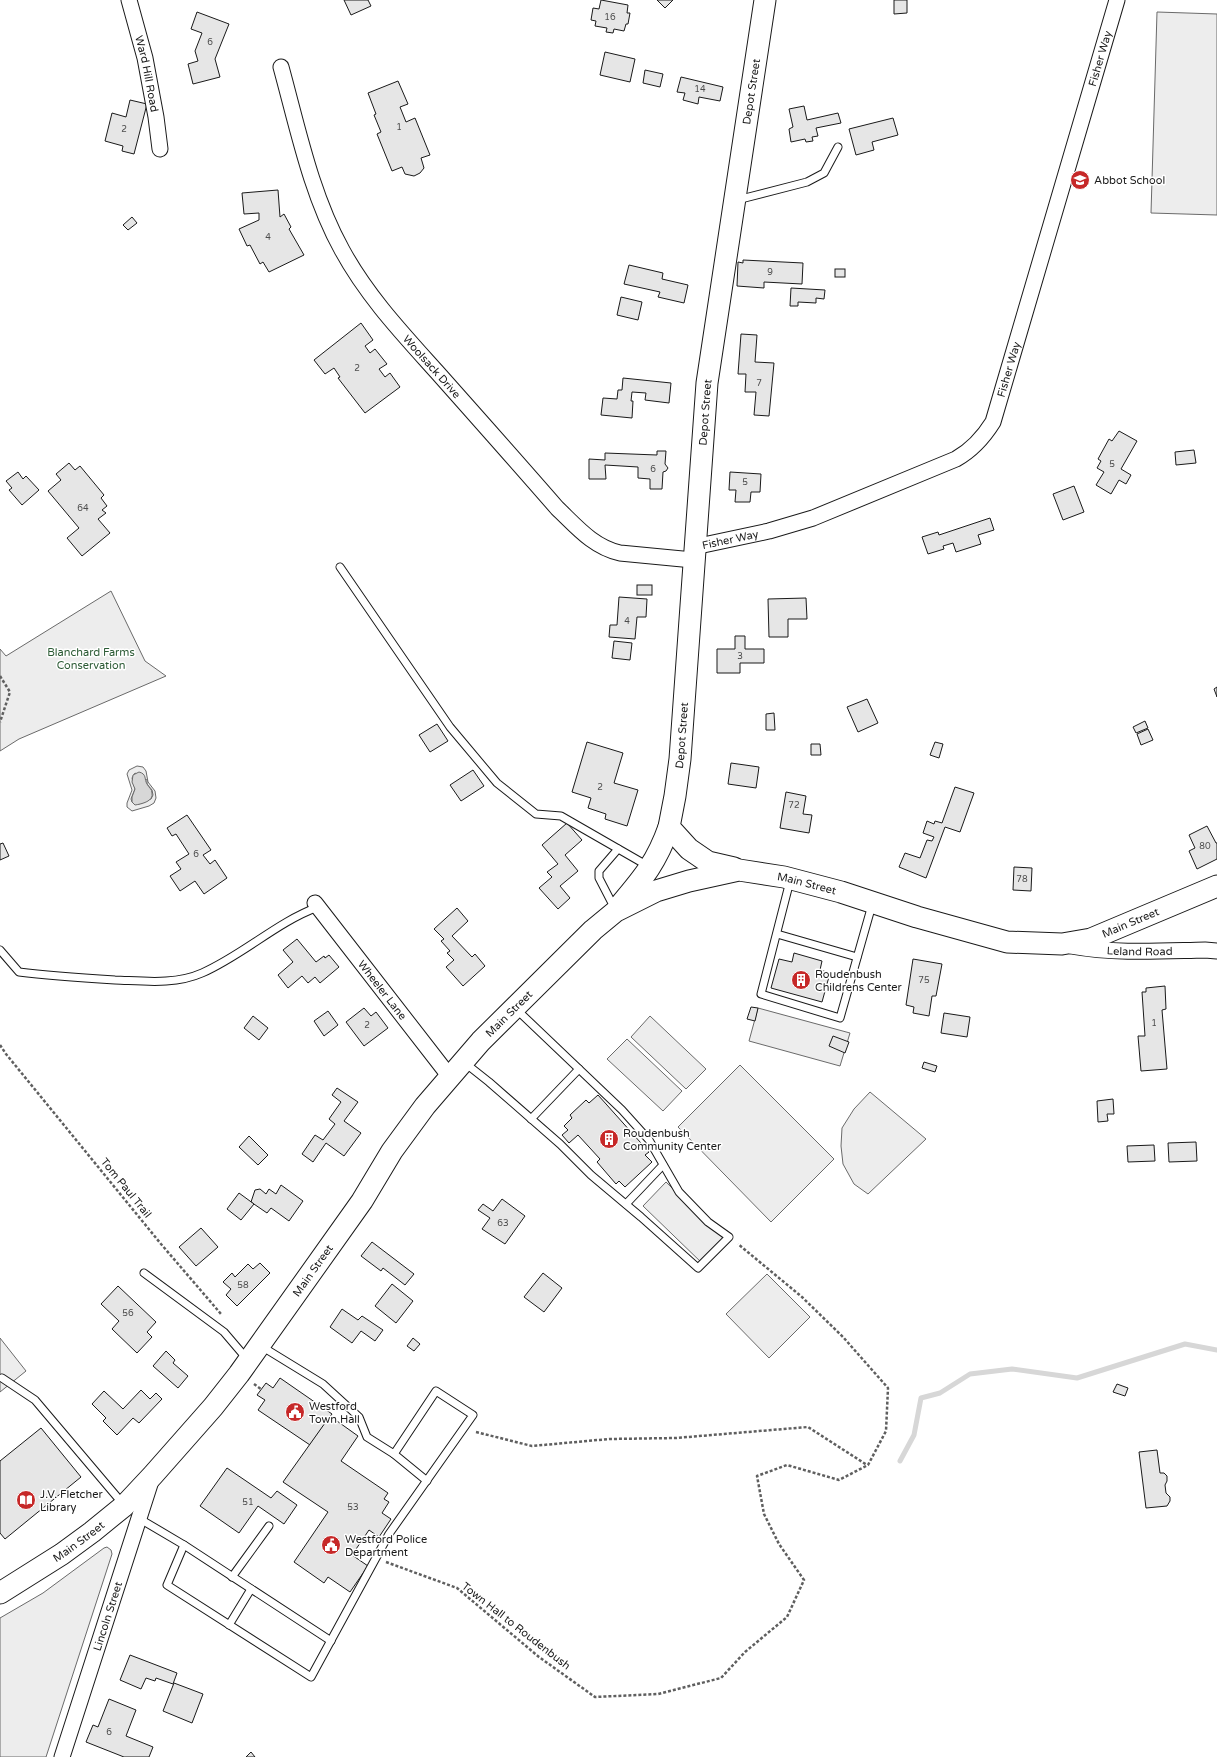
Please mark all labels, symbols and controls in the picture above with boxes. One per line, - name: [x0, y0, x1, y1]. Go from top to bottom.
- house number: 16: [604, 12, 616, 23]
- street label: Fisher Way: [1085, 29, 1114, 88]
- street label: Ward Hill Road: [133, 34, 161, 113]
- house number: 6: [207, 37, 213, 48]
- street label: Depot Street: [740, 58, 763, 125]
- house number: 14: [694, 84, 706, 95]
- house number: 1: [396, 122, 402, 133]
- house number: 2: [121, 124, 127, 135]
- school or university icon: Abbot School: [1069, 169, 1091, 191]
- place label: Abbot School: [1094, 174, 1165, 187]
- house number: 4: [265, 232, 271, 243]
- house number: 9: [767, 267, 773, 278]
- street label: Woolsack Drive: [400, 332, 464, 401]
- street label: Fisher Way: [994, 340, 1023, 399]
- house number: 2: [354, 363, 360, 374]
- street label: Depot Street: [696, 378, 714, 446]
- house number: 7: [756, 378, 762, 389]
- house number: 5: [1109, 459, 1115, 470]
- house number: 6: [650, 464, 656, 475]
- house number: 5: [742, 477, 748, 488]
- house number: 64: [77, 503, 89, 514]
- street label: Fisher Way: [701, 527, 760, 552]
- house number: 4: [624, 616, 630, 627]
- park label: Blanchard Farms Conservation: [47, 646, 135, 672]
- house number: 3: [737, 651, 743, 662]
- street label: Depot Street: [672, 702, 691, 769]
- house number: 2: [597, 782, 603, 793]
- house number: 72: [788, 800, 800, 811]
- house number: 80: [1199, 841, 1211, 852]
- house number: 6: [193, 849, 199, 860]
- street label: Main Street: [776, 870, 838, 897]
- house number: 78: [1016, 874, 1028, 885]
- street label: Main Street: [1100, 905, 1161, 940]
- street label: Leland Road: [1106, 944, 1173, 958]
- street label: Wheeler Lane: [355, 958, 410, 1022]
- place label: Roudenbush Childrens Center: [815, 968, 902, 994]
- building icon: Roudenbush Childrens Center: [790, 969, 812, 991]
- house number: 75: [918, 975, 930, 986]
- street label: Main Street: [483, 988, 535, 1040]
- house number: 1: [1151, 1018, 1157, 1029]
- house number: 2: [364, 1020, 370, 1031]
- place label: Roudenbush Community Center: [623, 1127, 722, 1153]
- building icon: Roudenbush Community Center: [598, 1128, 620, 1150]
- street label: Tom Paul Trail: [98, 1156, 154, 1220]
- house number: 63: [497, 1218, 509, 1229]
- street label: Main Street: [290, 1242, 336, 1299]
- house number: 58: [237, 1280, 249, 1291]
- house number: 56: [122, 1308, 134, 1319]
- place label: Westford Town Hall: [309, 1400, 360, 1426]
- public building icon: Westford Town Hall: [284, 1401, 306, 1423]
- place label: J.V. Fletcher Library: [40, 1488, 103, 1514]
- library icon: J.V. Fletcher Library: [15, 1489, 37, 1511]
- house number: 51: [242, 1497, 254, 1508]
- house number: 53: [347, 1502, 359, 1513]
- street label: Main Street: [50, 1518, 107, 1565]
- place label: Westford Police Department: [345, 1533, 427, 1559]
- public building icon: Westford Police Department: [320, 1534, 342, 1556]
- street label: Lincoln Street: [90, 1580, 125, 1652]
- street label: Town Hall to Roudenbush: [459, 1580, 573, 1672]
- house number: 6: [106, 1727, 112, 1738]

